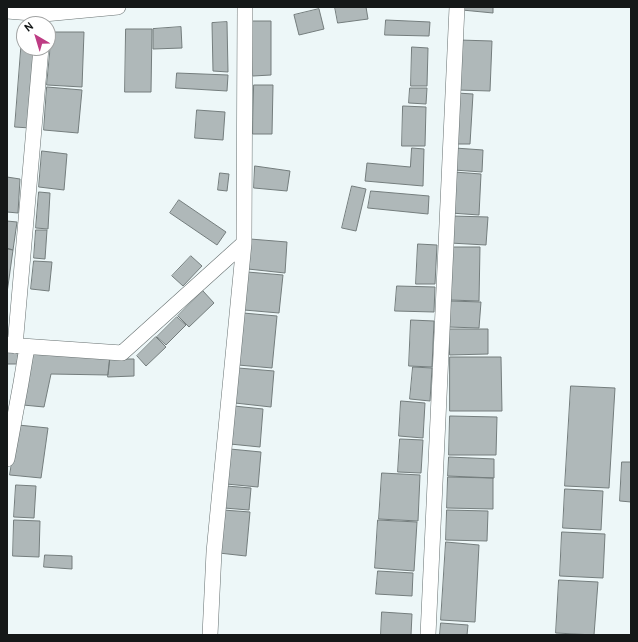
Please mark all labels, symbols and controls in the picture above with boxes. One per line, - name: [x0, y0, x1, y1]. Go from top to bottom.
- north arrow: [16, 16, 56, 56]
- text: N: [22, 19, 37, 35]

